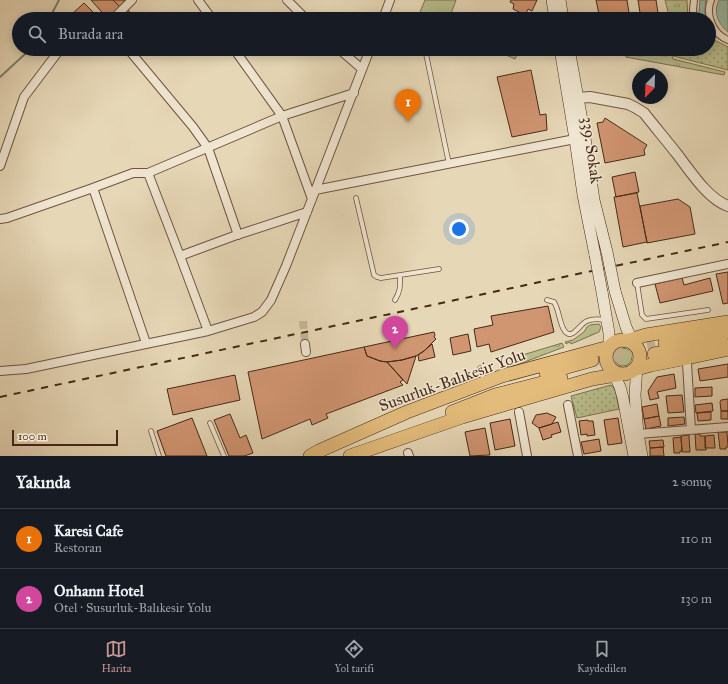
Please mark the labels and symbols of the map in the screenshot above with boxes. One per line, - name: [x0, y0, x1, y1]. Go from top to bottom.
- north arrow: [632, 68, 668, 104]
- pin: 1: [395, 89, 421, 122]
- street label: 339. Sokak: [578, 115, 606, 185]
- your location: [449, 219, 469, 239]
- pin: 2: [382, 316, 408, 349]
- street label: Susurluk-Balıkesir Yolu: [376, 345, 528, 415]
- scale bar: [12, 428, 118, 447]

